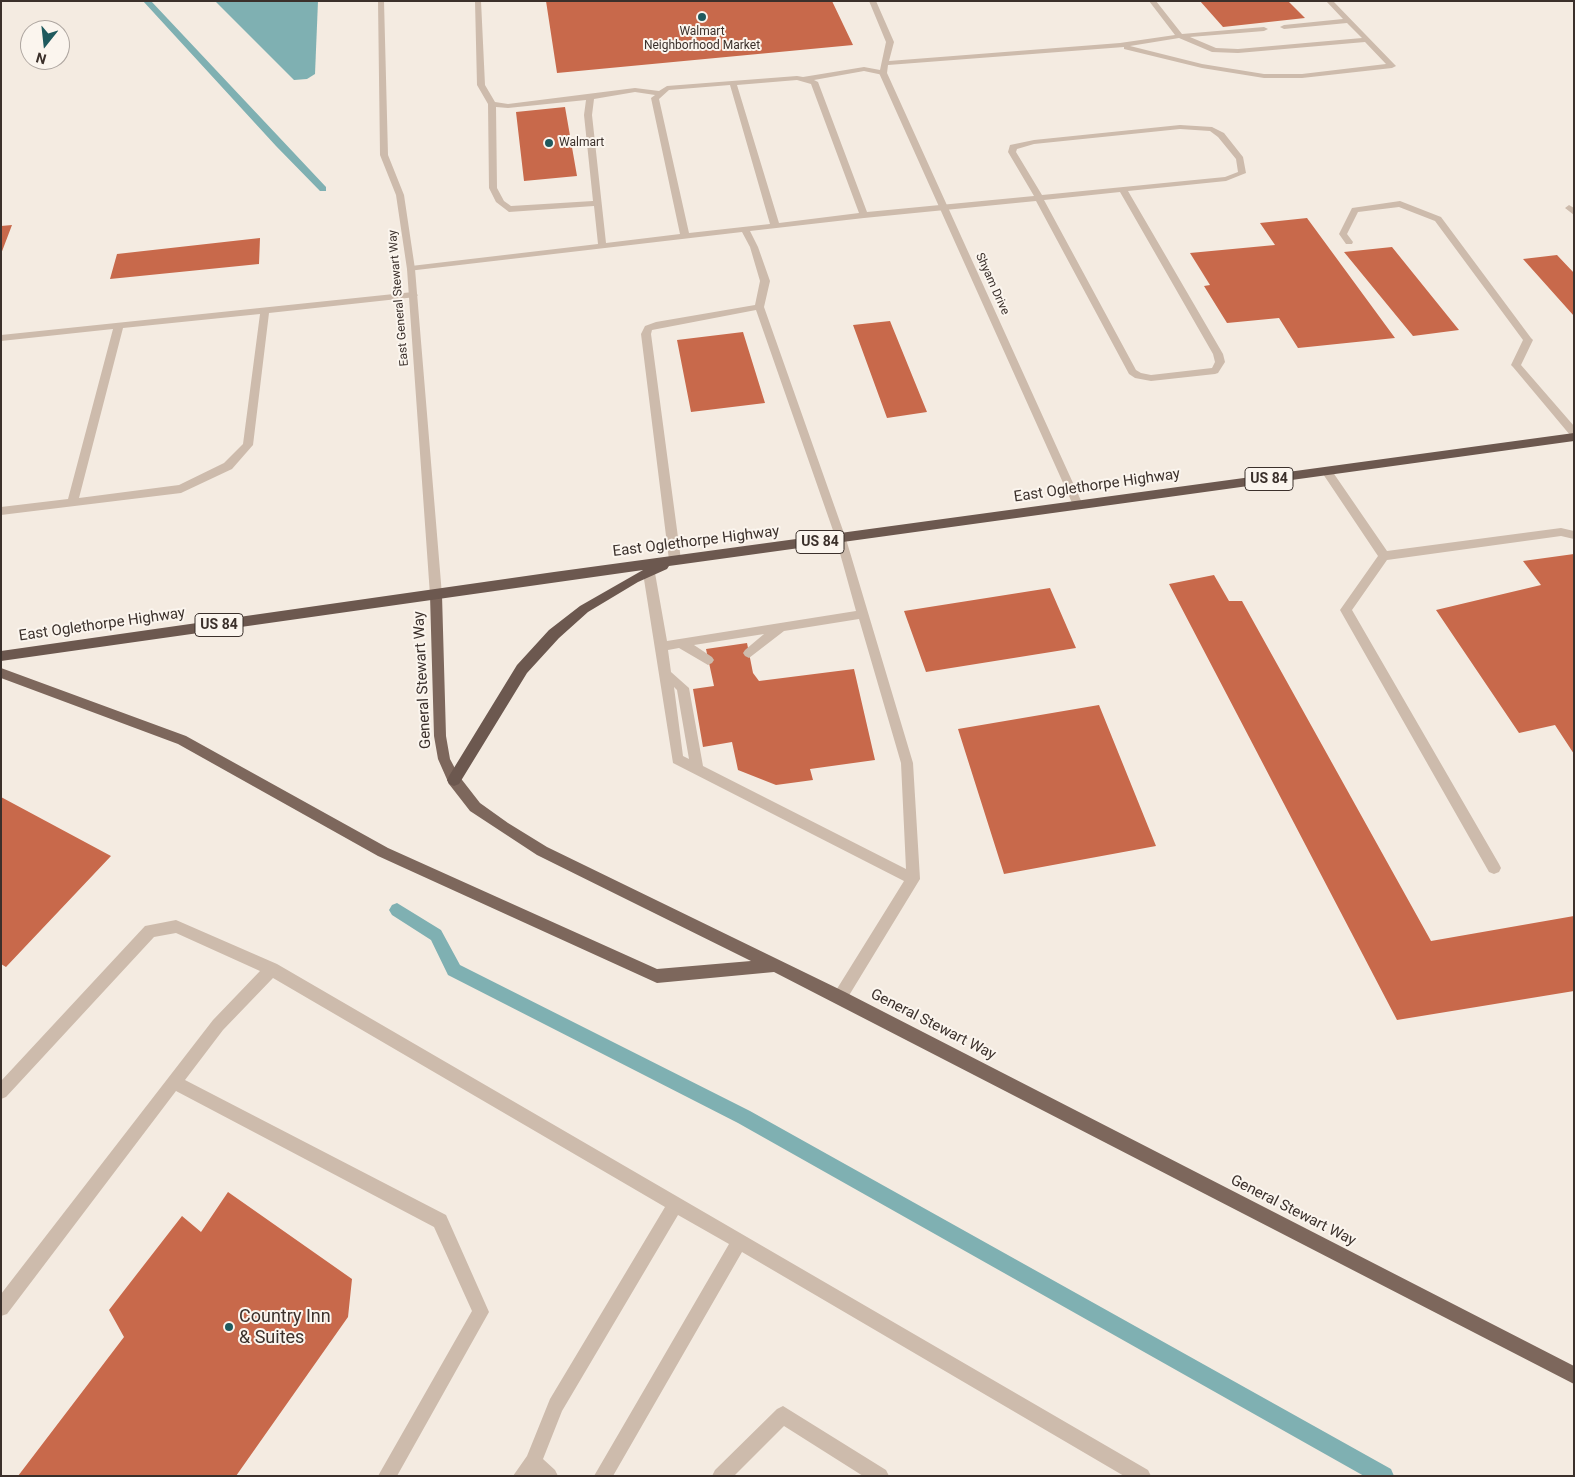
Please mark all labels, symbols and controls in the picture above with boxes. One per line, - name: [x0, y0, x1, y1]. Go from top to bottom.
- marker: Walmart Neighborhood Market: [696, 11, 708, 23]
- north arrow: [20, 20, 70, 70]
- place label: Walmart Neighborhood Market: [644, 25, 760, 53]
- text: N: [34, 49, 48, 68]
- place label: Walmart: [559, 136, 604, 150]
- marker: Walmart: [543, 137, 555, 149]
- street label: East General Stewart Way: [386, 229, 412, 367]
- street label: Shyam Drive: [972, 251, 1012, 317]
- street label: East Oglethorpe Highway: [1013, 465, 1181, 507]
- road number: US 84: [1245, 468, 1293, 490]
- street label: East Oglethorpe Highway: [612, 523, 780, 561]
- road number: US 84: [796, 530, 844, 554]
- street label: East Oglethorpe Highway: [18, 604, 186, 646]
- street label: General Stewart Way: [410, 611, 436, 749]
- road number: US 84: [195, 614, 243, 636]
- street label: General Stewart Way: [867, 986, 999, 1064]
- street label: General Stewart Way: [1227, 1172, 1359, 1250]
- place label: Country Inn & Suites: [239, 1306, 331, 1348]
- marker: Country Inn & Suites: [223, 1321, 235, 1333]

